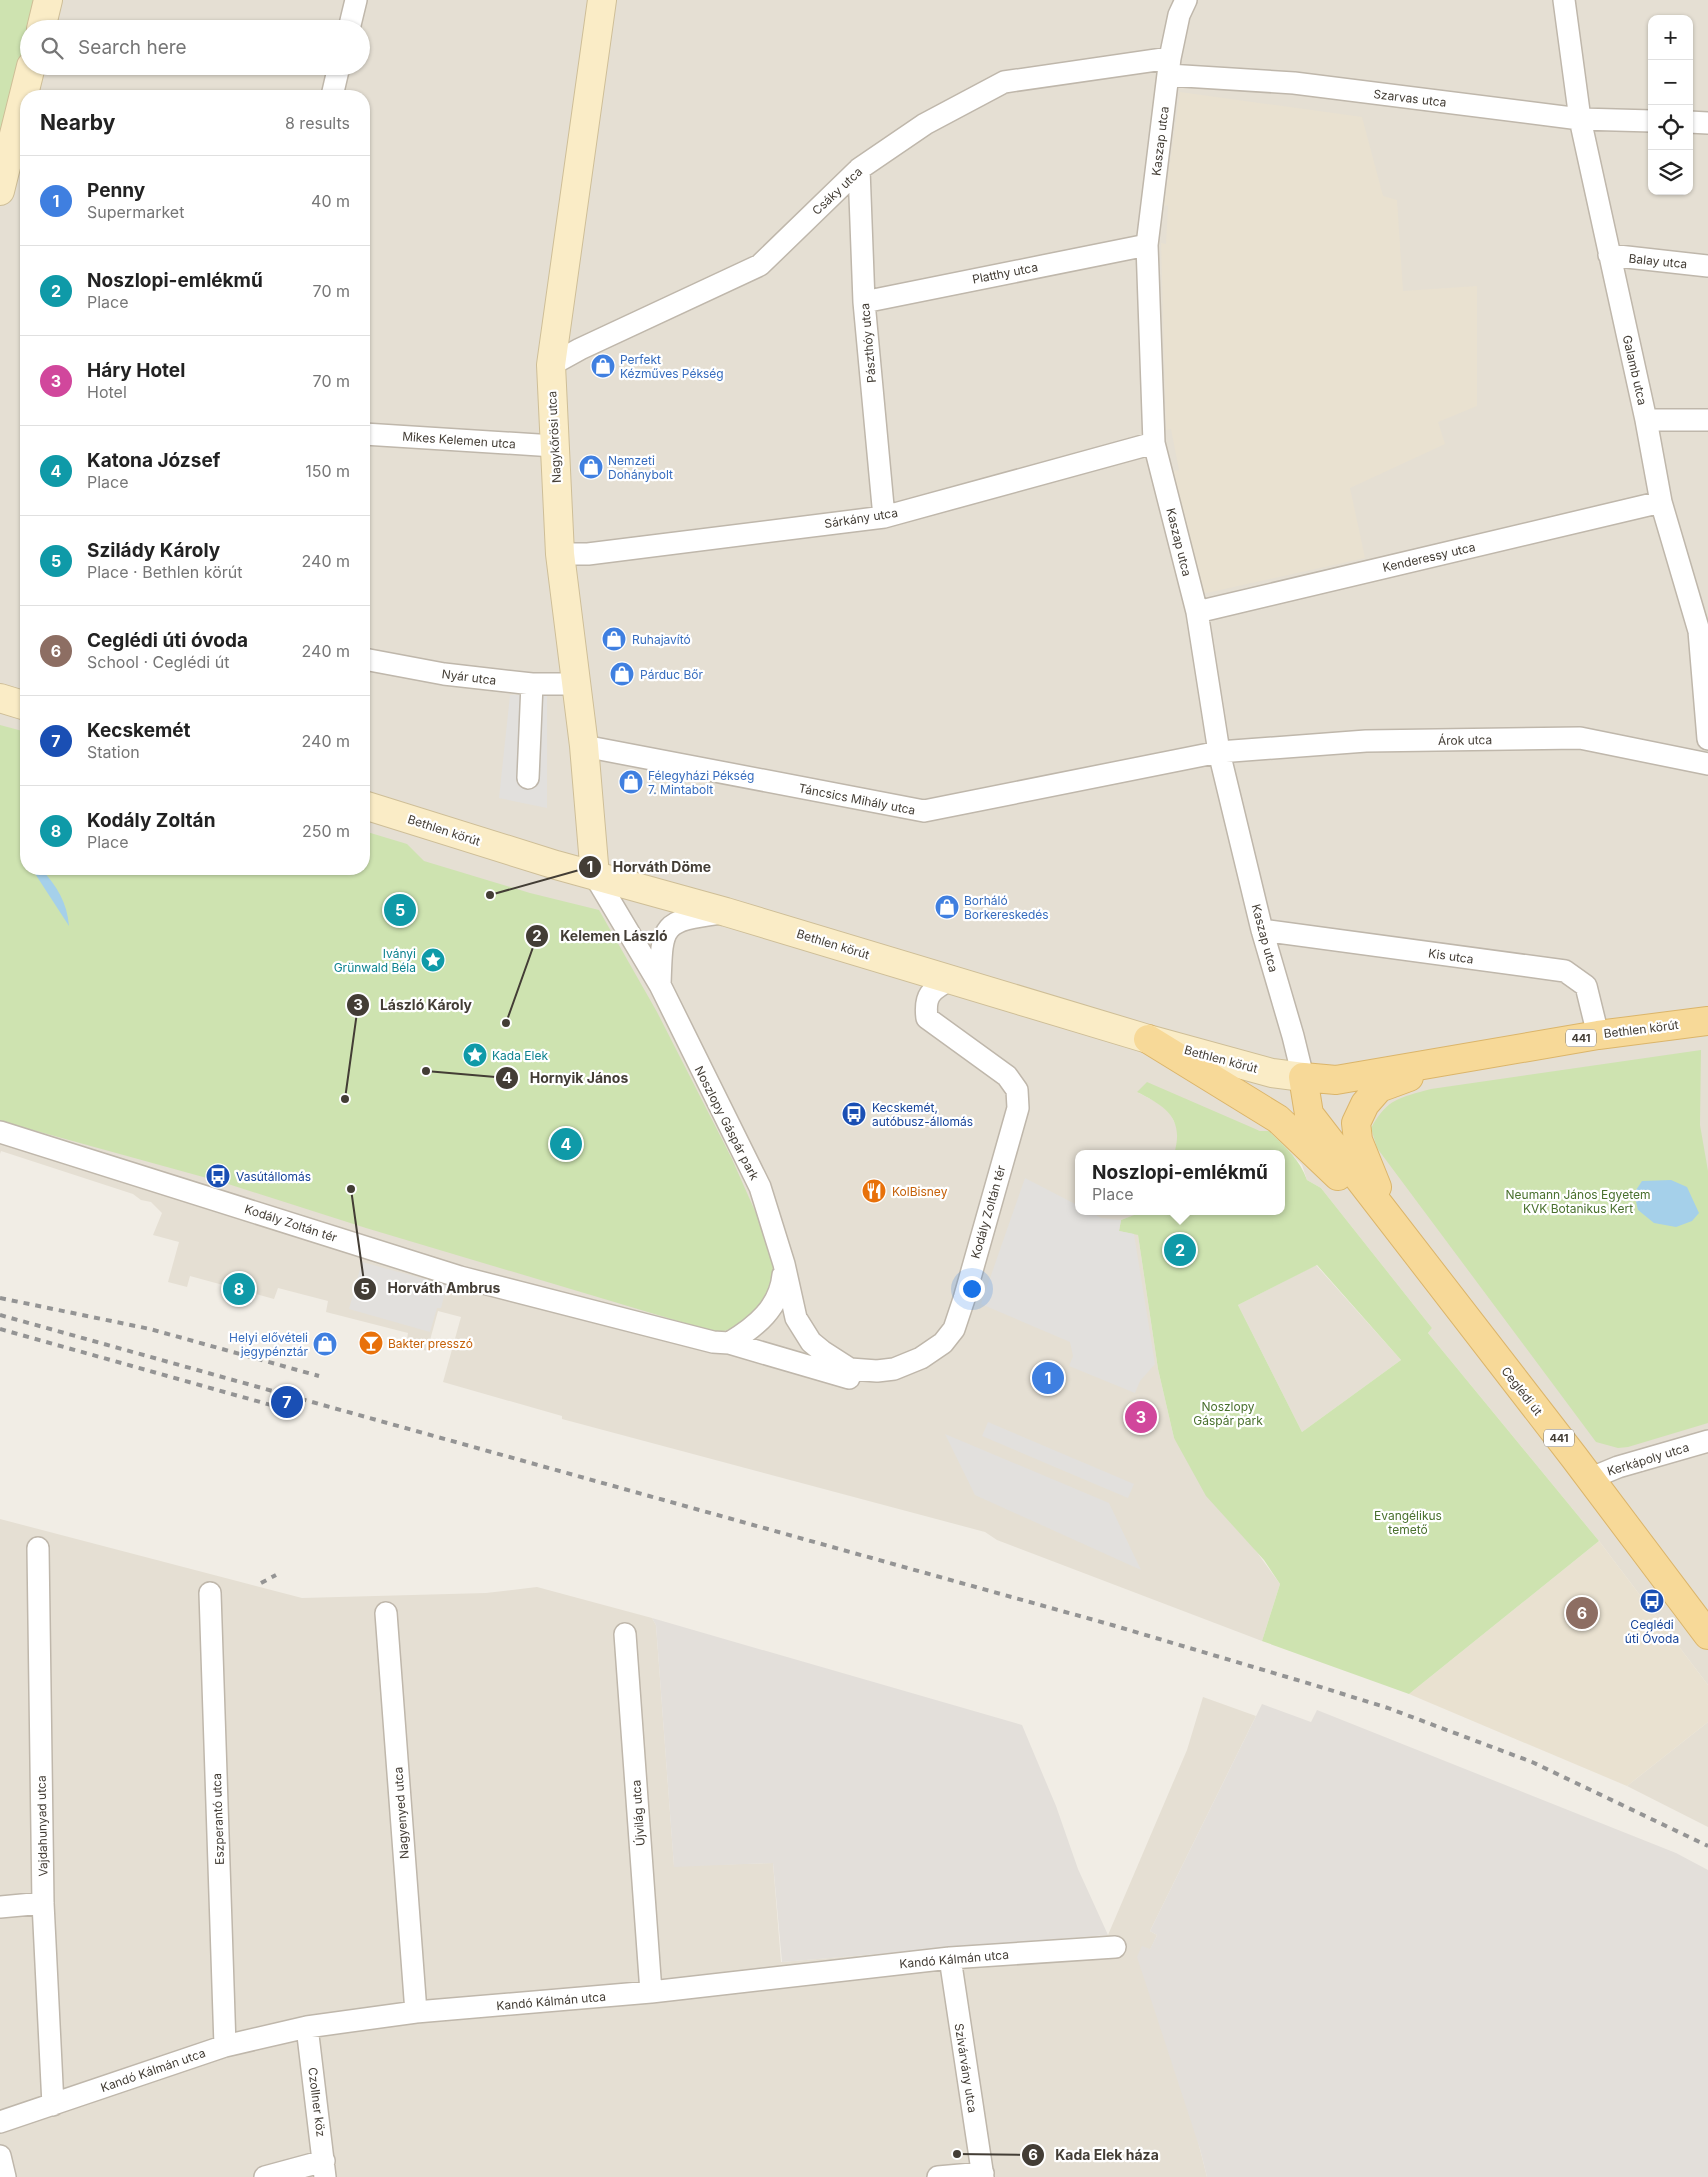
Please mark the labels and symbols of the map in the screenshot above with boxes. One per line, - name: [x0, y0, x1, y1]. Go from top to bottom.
- street label: Szarvas utca: [1373, 86, 1447, 110]
- street label: Kaszap utca: [1148, 105, 1172, 177]
- street label: Csáky utca: [809, 164, 865, 218]
- street label: Balay utca: [1628, 250, 1688, 272]
- street label: Platthy utca: [971, 259, 1039, 287]
- street label: Pászthóy utca: [857, 302, 879, 384]
- street label: Galamb utca: [1620, 334, 1650, 406]
- place label: Perfekt Kézműves Pékség: [620, 352, 724, 381]
- shop icon: Perfekt Kézműves Pékség: [590, 353, 616, 379]
- street label: Nagykőrösi utca: [544, 391, 564, 483]
- street label: Mikes Kelemen utca: [402, 429, 516, 451]
- place label: Nemzeti Dohánybolt: [608, 453, 673, 482]
- shop icon: Nemzeti Dohánybolt: [578, 454, 604, 480]
- street label: Sárkány utca: [823, 505, 899, 531]
- street label: Kaszap utca: [1163, 506, 1195, 578]
- street label: Kenderessy utca: [1381, 539, 1477, 575]
- shop icon: Ruhajavító: [601, 626, 627, 652]
- place label: Ruhajavító: [632, 632, 691, 647]
- shop icon: Párduc Bőr: [609, 661, 635, 687]
- street label: Nyár utca: [441, 666, 497, 688]
- place label: Párduc Bőr: [640, 667, 703, 682]
- street label: Árok utca: [1438, 732, 1492, 748]
- place label: Félegyházi Pékség 7. Mintabolt: [648, 768, 754, 797]
- shop icon: Félegyházi Pékség 7. Mintabolt: [618, 769, 644, 795]
- street label: Táncsics Mihály utca: [797, 780, 917, 818]
- street label: Bethlen körút: [406, 811, 482, 849]
- callout: Horváth Döme: [578, 853, 721, 882]
- text: 1: [587, 857, 593, 876]
- text: Horváth Döme: [613, 858, 711, 875]
- pin: 5: [384, 891, 416, 929]
- place label: Borháló Borkereskedés: [964, 893, 1049, 922]
- shop icon: Borháló Borkereskedés: [934, 894, 960, 920]
- street label: Kaszap utca: [1249, 902, 1281, 974]
- callout: Kelemen László: [525, 922, 677, 951]
- text: 2: [532, 926, 542, 945]
- street label: Bethlen körút: [795, 926, 871, 962]
- text: Kelemen László: [560, 927, 668, 944]
- street label: Kis utca: [1427, 945, 1475, 967]
- place label: Iványi Grünwald Béla: [334, 946, 416, 975]
- place icon: Iványi Grünwald Béla: [420, 947, 446, 973]
- callout: László Károly: [345, 990, 482, 1019]
- text: 3: [353, 995, 363, 1014]
- text: László Károly: [380, 996, 473, 1013]
- street label: Bethlen körút: [1603, 1017, 1679, 1041]
- road number: 441: [1566, 1030, 1596, 1046]
- place icon: Kada Elek: [462, 1042, 488, 1068]
- street label: Bethlen körút: [1183, 1042, 1259, 1076]
- place label: Kada Elek: [492, 1048, 548, 1063]
- callout: Hornyik János: [495, 1063, 638, 1092]
- street label: Noszlopy Gáspár park: [692, 1063, 763, 1183]
- text: 4: [502, 1068, 512, 1087]
- text: Hornyik János: [530, 1069, 628, 1086]
- place label: Kecskemét, autóbusz-állomás: [872, 1100, 973, 1129]
- bus stop icon: Kecskemét, autóbusz-állomás: [841, 1101, 867, 1127]
- pin: 4: [550, 1125, 582, 1163]
- bus stop icon: Vasútállomás: [205, 1163, 231, 1189]
- street label: Kodály Zoltán tér: [968, 1163, 1009, 1260]
- place label: Vasútállomás: [236, 1169, 311, 1184]
- restaurant icon: KolBisney: [861, 1178, 887, 1204]
- place label: KolBisney: [892, 1184, 948, 1199]
- park label: Neumann János Egyetem KVK Botanikus Kert: [1506, 1187, 1650, 1216]
- street label: Kodály Zoltán tér: [243, 1201, 340, 1245]
- pin: 2: [1164, 1231, 1196, 1269]
- pin: 8: [223, 1270, 255, 1308]
- callout: Horváth Ambrus: [353, 1274, 511, 1303]
- your location: [959, 1276, 985, 1302]
- text: 5: [360, 1279, 370, 1298]
- text: Horváth Ambrus: [388, 1279, 501, 1296]
- place label: Helyi elővételi jegypénztár: [229, 1330, 308, 1359]
- bar icon: Bakter presszó: [358, 1330, 384, 1356]
- shop icon: Helyi elővételi jegypénztár: [312, 1331, 338, 1357]
- place label: Bakter presszó: [388, 1336, 473, 1351]
- pin: 1: [1032, 1359, 1064, 1397]
- street label: Ceglédi út: [1498, 1364, 1546, 1418]
- pin: 7: [271, 1383, 303, 1421]
- pin: 3: [1125, 1398, 1157, 1436]
- park label: Noszlopy Gáspár park: [1193, 1399, 1263, 1428]
- road number: 441: [1544, 1430, 1574, 1446]
- street label: Kerkápoly utca: [1605, 1439, 1691, 1479]
- park label: Evangélikus temető: [1374, 1508, 1442, 1537]
- bus stop icon: Ceglédi úti Óvoda: [1639, 1588, 1665, 1614]
- pin: 6: [1566, 1594, 1598, 1632]
- place label: Ceglédi úti Óvoda: [1625, 1617, 1679, 1646]
- street label: Nagyenyed utca: [390, 1766, 412, 1860]
- street label: Eszperantó utca: [209, 1773, 227, 1865]
- street label: Vajdahunyad utca: [34, 1775, 50, 1877]
- street label: Újvilág utca: [628, 1779, 648, 1847]
- street label: Kandó Kálmán utca: [899, 1947, 1009, 1971]
- street label: Kandó Kálmán utca: [496, 1989, 606, 2013]
- street label: Szivárvány utca: [952, 2022, 980, 2114]
- street label: Kandó Kálmán utca: [99, 2045, 207, 2095]
- street label: Czollner köz: [305, 2066, 329, 2138]
- callout: Kada Elek háza: [1020, 2141, 1169, 2170]
- text: 6: [1028, 2145, 1038, 2164]
- text: Kada Elek háza: [1055, 2146, 1159, 2163]

